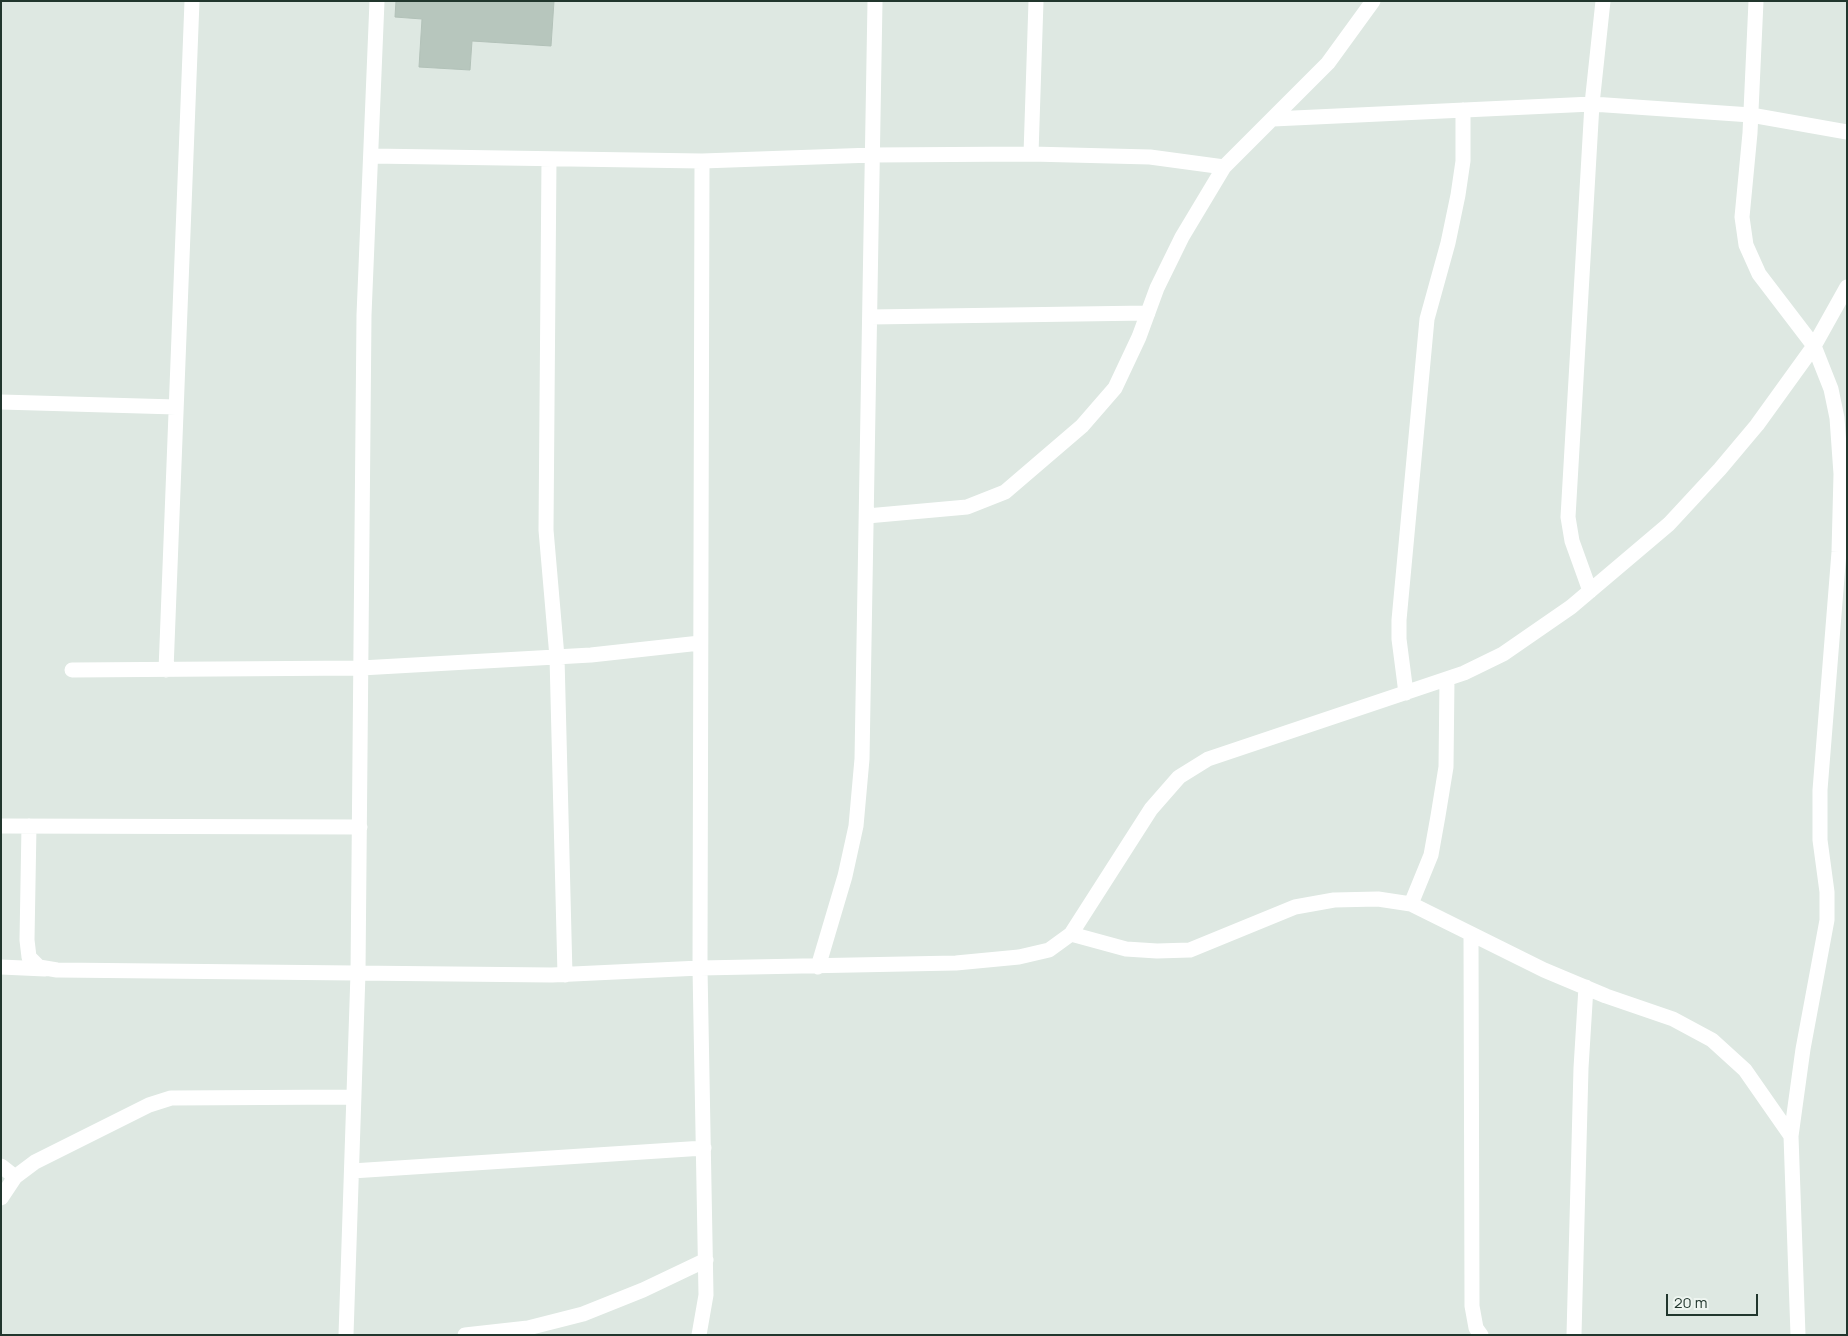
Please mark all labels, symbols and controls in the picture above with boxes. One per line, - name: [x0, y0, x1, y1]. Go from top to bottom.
- scale bar: [1668, 1284, 1760, 1316]
- text: 20 m: [1674, 1292, 1707, 1313]

